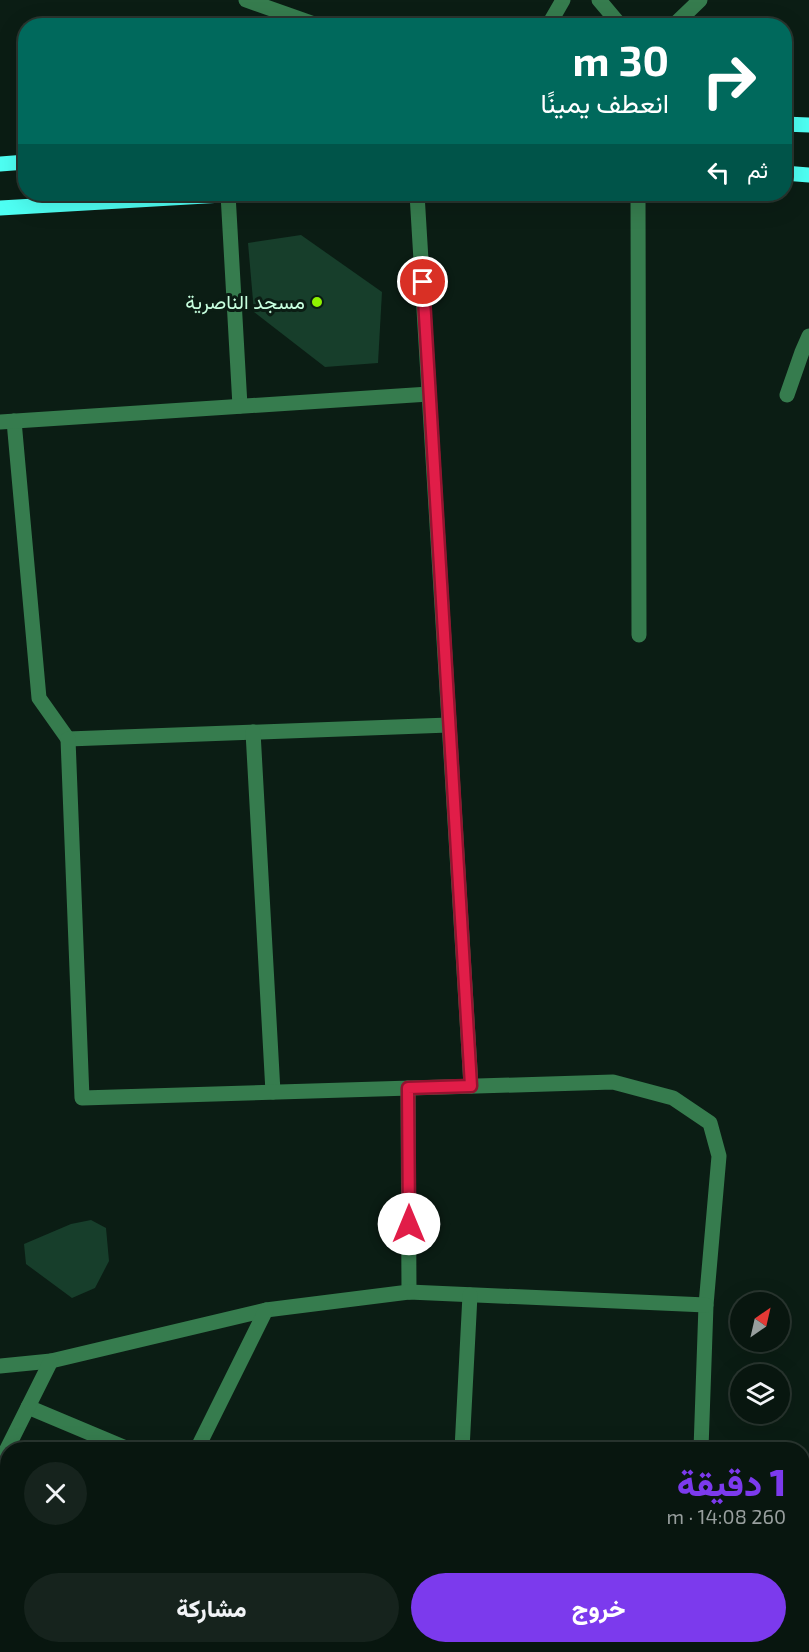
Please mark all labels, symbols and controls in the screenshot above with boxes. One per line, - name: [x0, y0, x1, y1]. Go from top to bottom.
- text: 30 m: [573, 34, 669, 84]
- icon: right: [690, 42, 768, 120]
- text: انعطف يمينًا: [540, 86, 669, 118]
- icon: left: [702, 156, 735, 189]
- text: ثم: [747, 156, 768, 182]
- pin: [397, 256, 448, 307]
- icon: arrive: [406, 265, 439, 298]
- place label: مسجد الناصرية: [185, 289, 305, 315]
- marker: مسجد الناصرية: [310, 295, 324, 309]
- position arrow: [377, 1192, 441, 1256]
- north arrow: [730, 1292, 790, 1352]
- map controls: [730, 1292, 790, 1424]
- button: layers: [730, 1364, 790, 1424]
- text: 1 دقيقة: [677, 1460, 786, 1503]
- button: close: [24, 1462, 87, 1525]
- text: 260 m · 14:08: [666, 1504, 786, 1528]
- button: مشاركة: [24, 1573, 399, 1642]
- button: خروج: [411, 1573, 786, 1642]

